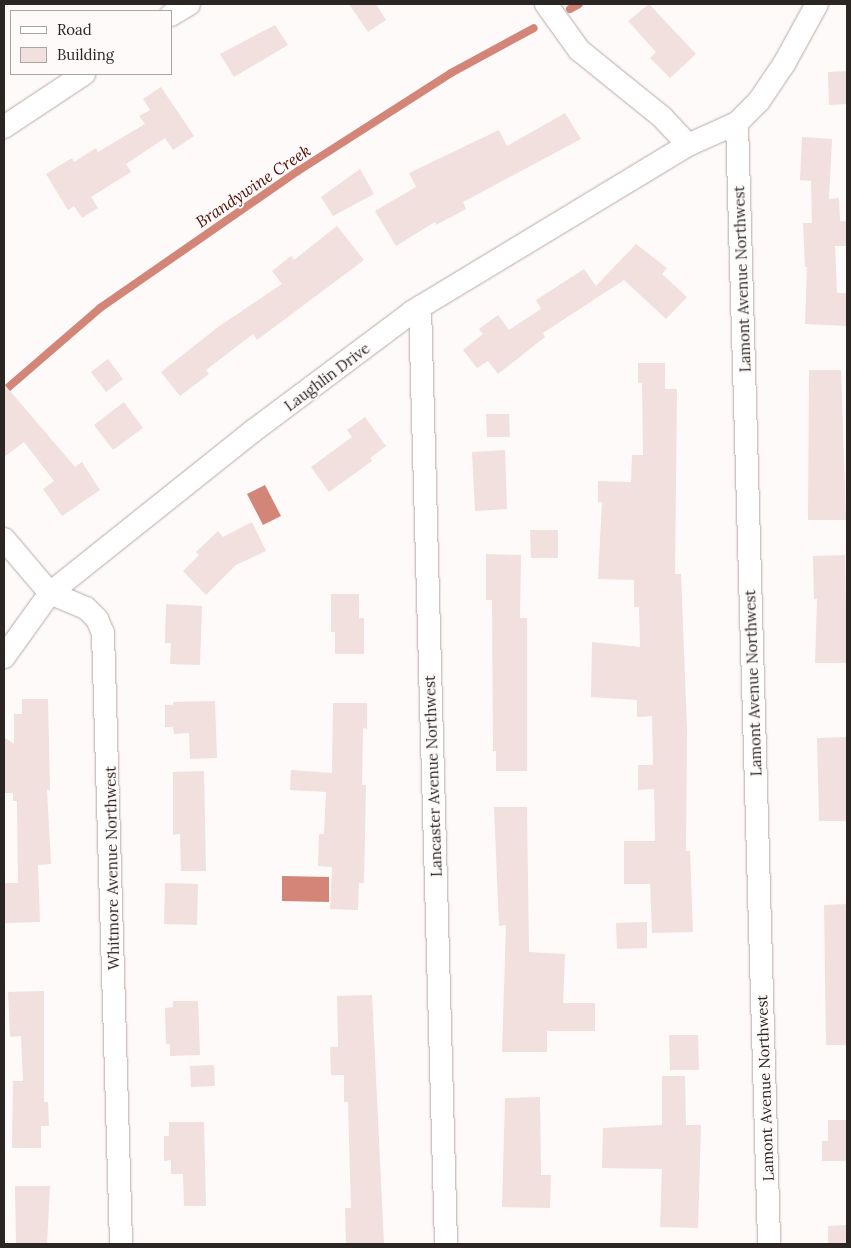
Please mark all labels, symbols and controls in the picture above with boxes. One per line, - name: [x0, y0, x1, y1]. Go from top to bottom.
- legend: [10, 10, 172, 75]
- text: Road: [57, 20, 92, 39]
- text: Building: [57, 45, 114, 64]
- water label: Brandywine Creek: [192, 141, 314, 231]
- street label: Lamont Avenue Northwest: [730, 185, 754, 373]
- street label: Laughlin Drive: [281, 339, 373, 415]
- street label: Lamont Avenue Northwest: [741, 589, 765, 777]
- street label: Lancaster Avenue Northwest: [420, 675, 446, 877]
- street label: Whitmore Avenue Northwest: [101, 766, 123, 970]
- street label: Lamont Avenue Northwest: [753, 994, 777, 1182]

